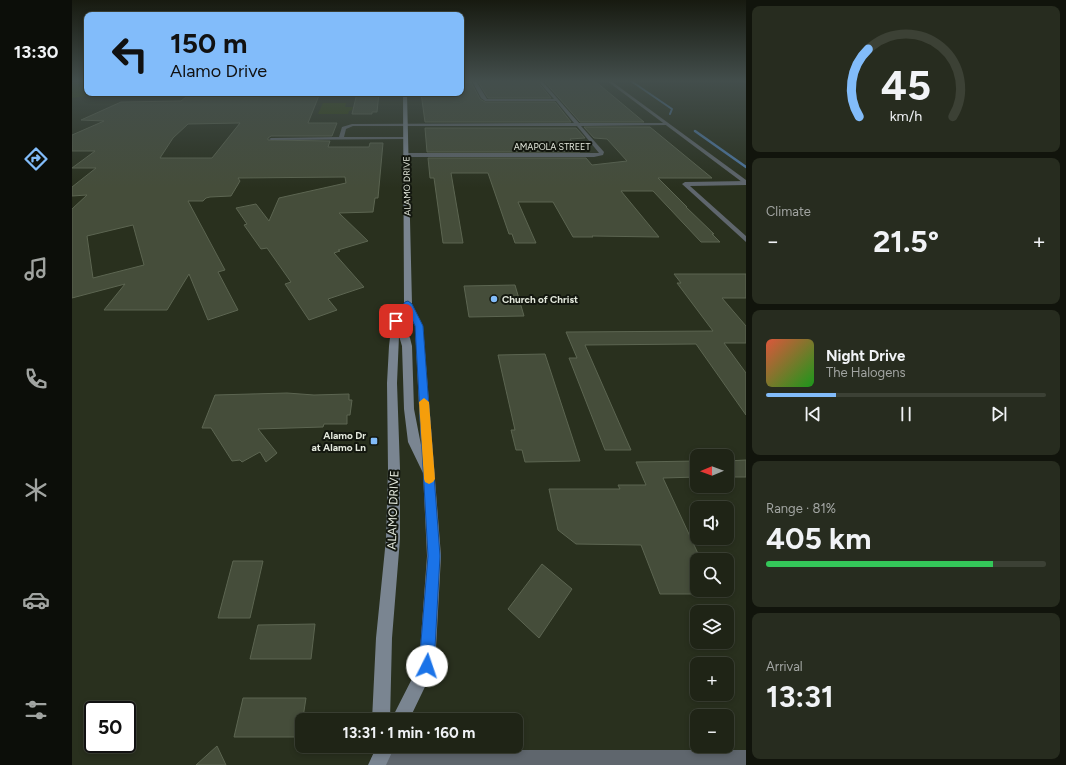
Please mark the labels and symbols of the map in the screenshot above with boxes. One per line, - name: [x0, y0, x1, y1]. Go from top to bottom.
- street label: AMAPOLA STREET: [514, 141, 590, 152]
- street label: ALAMO DRIVE: [400, 156, 413, 216]
- place label: Church of Christ: [502, 293, 578, 306]
- marker: Church of Christ: [489, 294, 499, 304]
- pin: [379, 304, 413, 338]
- place label: Alamo Dr at Alamo Ln: [311, 429, 366, 454]
- marker: Alamo Dr at Alamo Ln: [369, 436, 379, 446]
- north arrow: [690, 449, 734, 493]
- street label: ALAMO DRIVE: [385, 470, 401, 550]
- position arrow: [406, 645, 448, 687]
- speed limit sign: 50: [84, 701, 136, 753]

